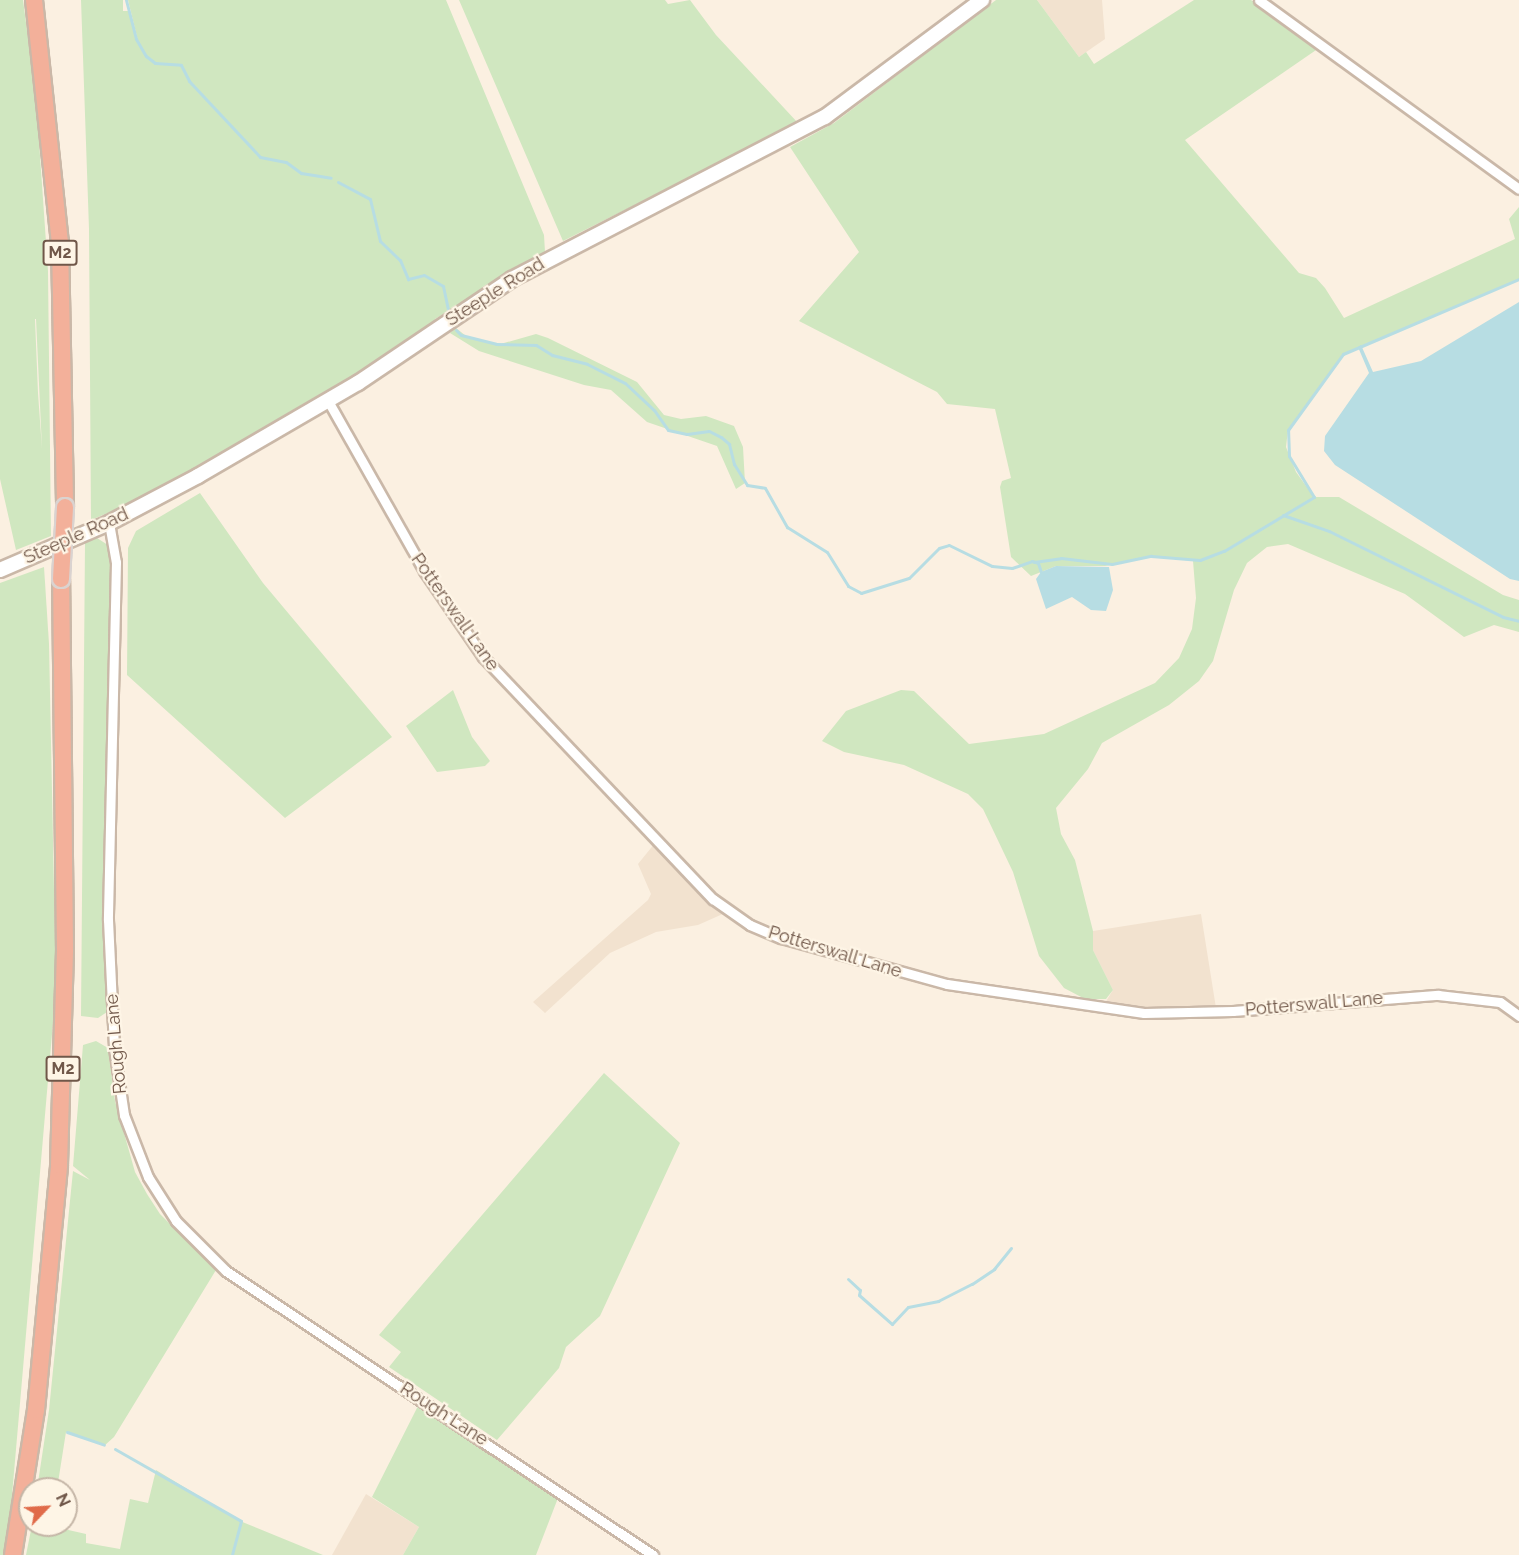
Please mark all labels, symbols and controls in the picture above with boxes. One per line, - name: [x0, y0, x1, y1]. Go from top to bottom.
- road number: M2: [42, 240, 78, 266]
- street label: Steeple Road: [442, 253, 548, 331]
- street label: Steeple Road: [20, 503, 132, 569]
- street label: Potterswall Lane: [406, 549, 504, 675]
- street label: Potterswall Lane: [765, 921, 905, 983]
- street label: Potterswall Lane: [1244, 987, 1384, 1021]
- street label: Rough Lane: [101, 993, 131, 1095]
- road number: M2: [45, 1056, 81, 1082]
- street label: Rough Lane: [396, 1378, 492, 1450]
- north arrow: [18, 1477, 78, 1537]
- text: N: [52, 1490, 74, 1510]

